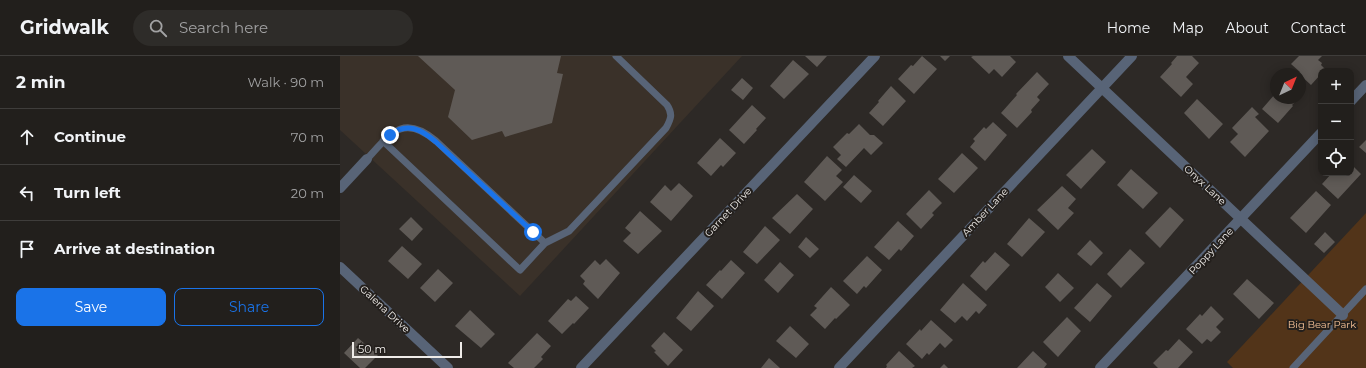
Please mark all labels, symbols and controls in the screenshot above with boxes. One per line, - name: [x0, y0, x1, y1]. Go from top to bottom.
- search box: [133, 10, 413, 46]
- text: Gridwalk: [20, 16, 109, 39]
- icon: search: [147, 17, 169, 39]
- text: Search here: [179, 18, 268, 37]
- text: Home: [1107, 19, 1150, 37]
- text: Map: [1172, 19, 1203, 37]
- text: About: [1225, 19, 1269, 37]
- text: Contact: [1291, 19, 1346, 37]
- north arrow: [1270, 68, 1306, 104]
- map controls: [1318, 68, 1354, 176]
- button: +: [1318, 68, 1354, 104]
- text: 2 min: [16, 72, 66, 92]
- text: Walk · 90 m: [248, 74, 324, 90]
- button: −: [1318, 104, 1354, 140]
- icon: ahead: [16, 126, 38, 148]
- route end: [381, 126, 399, 144]
- text: Continue: [54, 127, 126, 146]
- text: 70 m: [291, 129, 324, 145]
- button: locate: [1318, 140, 1354, 176]
- street label: Onyx Lane: [1181, 162, 1229, 208]
- icon: left: [16, 182, 38, 204]
- text: Turn left: [54, 183, 121, 202]
- street label: Garnet Drive: [702, 184, 754, 240]
- text: 20 m: [291, 185, 324, 201]
- street label: Amber Lane: [959, 185, 1011, 239]
- route start: [524, 223, 542, 241]
- street label: Poppy Lane: [1186, 225, 1236, 277]
- icon: arrive: [16, 238, 38, 260]
- text: Arrive at destination: [54, 239, 215, 258]
- street label: Galena Drive: [357, 282, 413, 336]
- button: Save: [16, 288, 166, 326]
- button: Share: [174, 288, 324, 326]
- park label: Big Bear Park: [1288, 318, 1356, 331]
- scale bar: [352, 340, 462, 359]
- text: 50 m: [358, 342, 386, 356]

